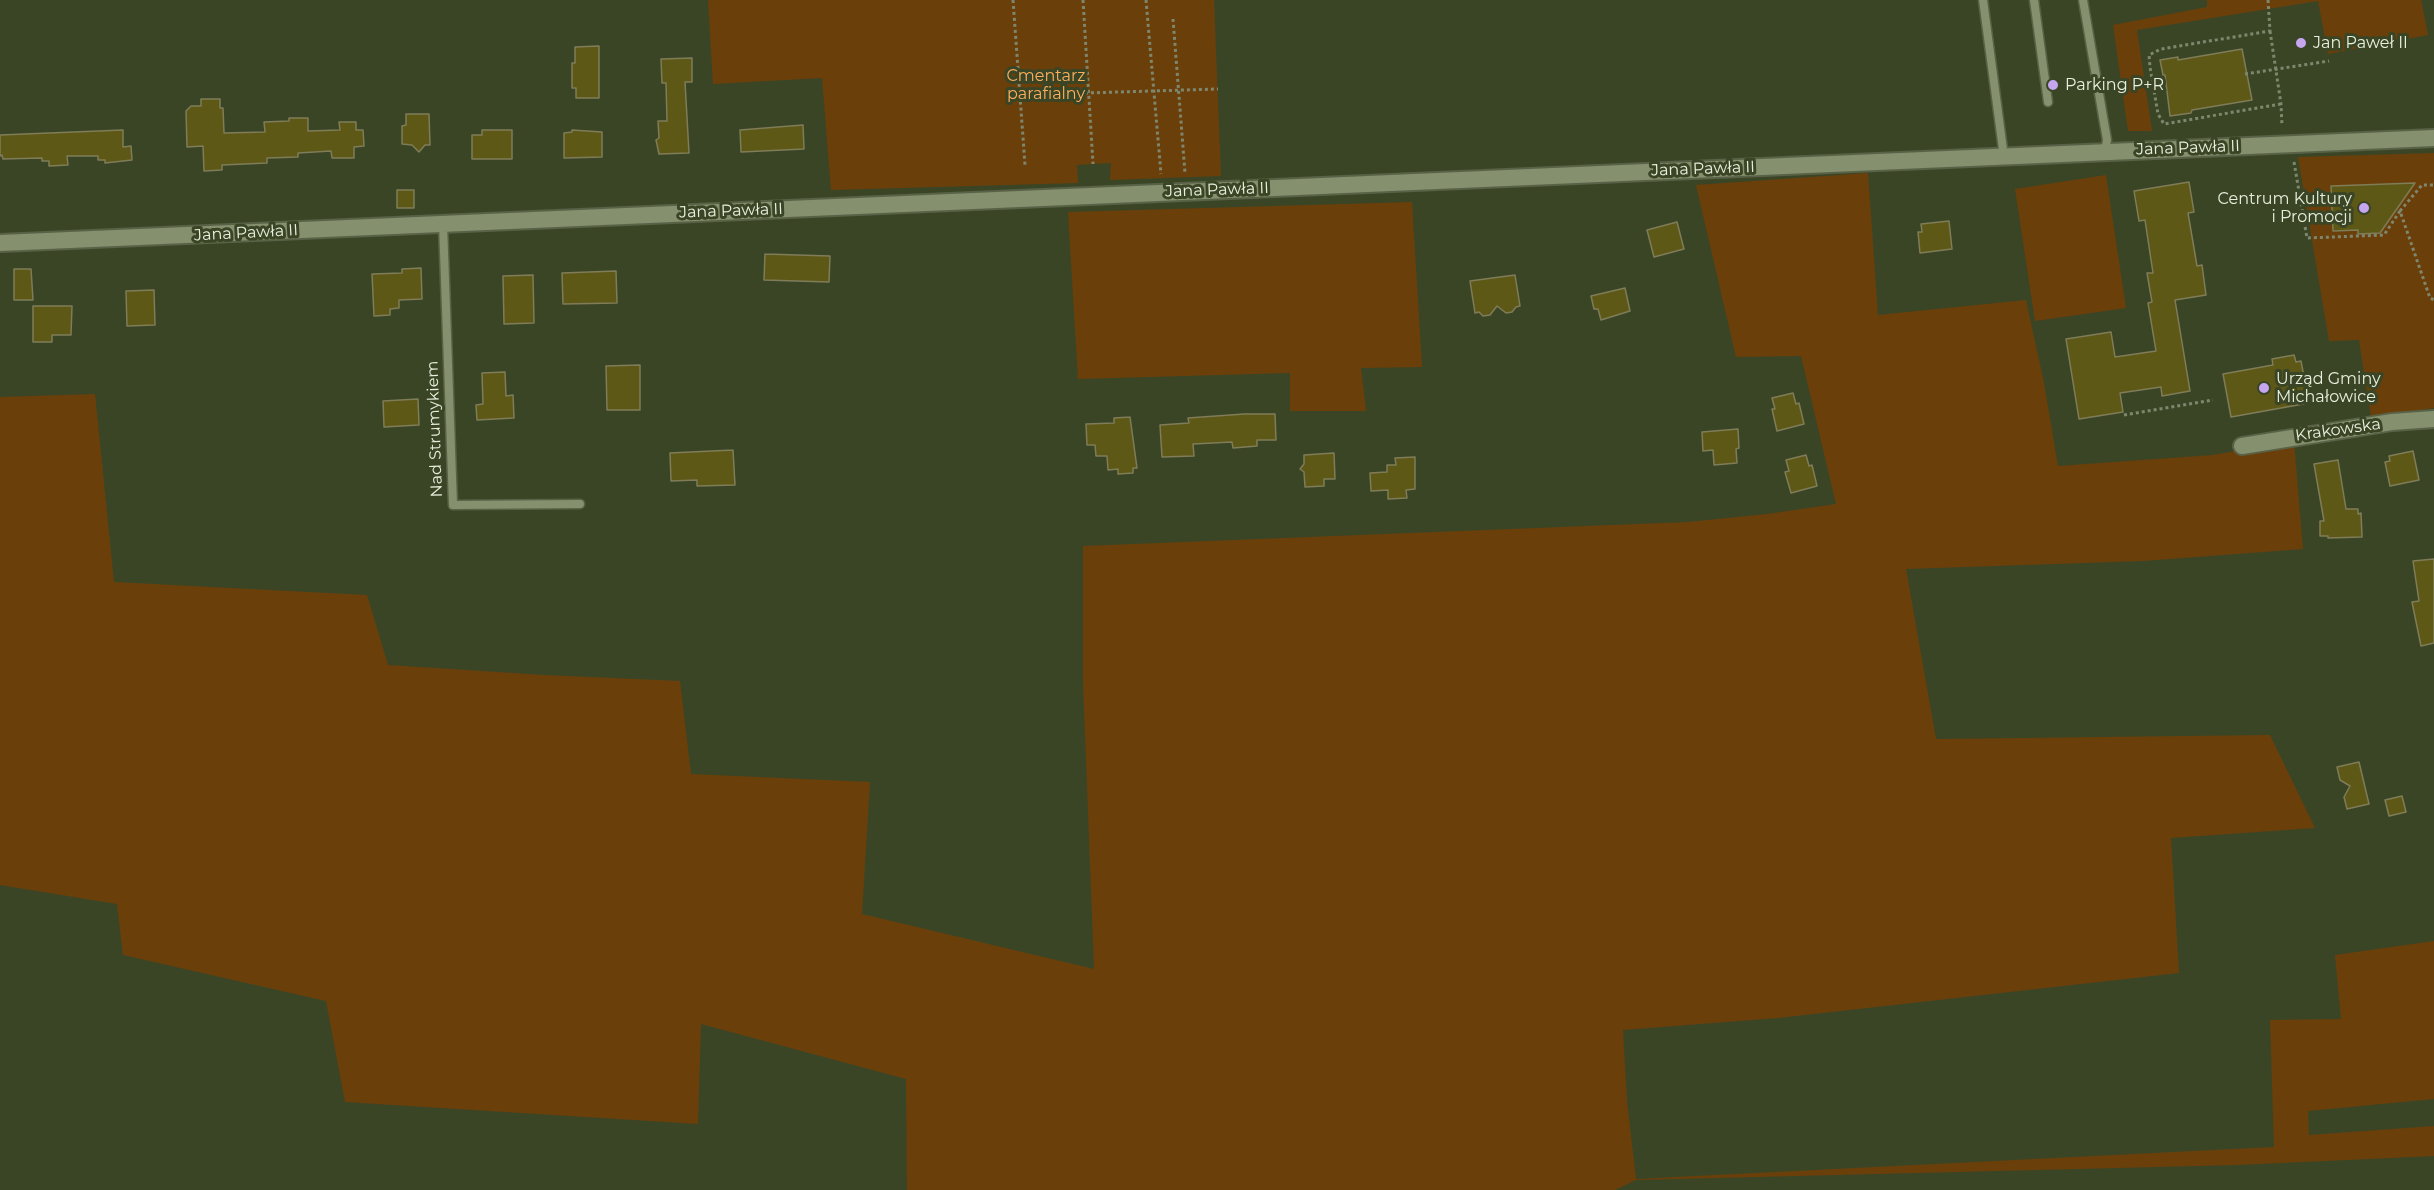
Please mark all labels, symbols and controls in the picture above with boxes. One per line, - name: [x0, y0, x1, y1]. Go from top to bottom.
- place label: Jan Paweł II: [2313, 33, 2408, 53]
- marker: Jan Paweł II: [2294, 36, 2308, 50]
- park label: Cmentarz parafialny: [1006, 66, 1086, 104]
- place label: Parking P+R: [2065, 75, 2164, 95]
- marker: Parking P+R: [2046, 78, 2060, 92]
- street label: Jana Pawła II: [2136, 137, 2240, 159]
- street label: Jana Pawła II: [1651, 158, 1755, 180]
- street label: Jana Pawła II: [1165, 179, 1269, 201]
- place label: Centrum Kultury i Promocji: [2217, 189, 2352, 227]
- street label: Jana Pawła II: [679, 200, 783, 222]
- marker: Centrum Kultury i Promocji: [2357, 201, 2371, 215]
- street label: Jana Pawła II: [194, 221, 298, 245]
- street label: Nad Strumykiem: [423, 360, 447, 498]
- place label: Urząd Gminy Michałowice: [2276, 369, 2381, 407]
- marker: Urząd Gminy Michałowice: [2257, 381, 2271, 395]
- street label: Krakowska: [2294, 415, 2382, 445]

